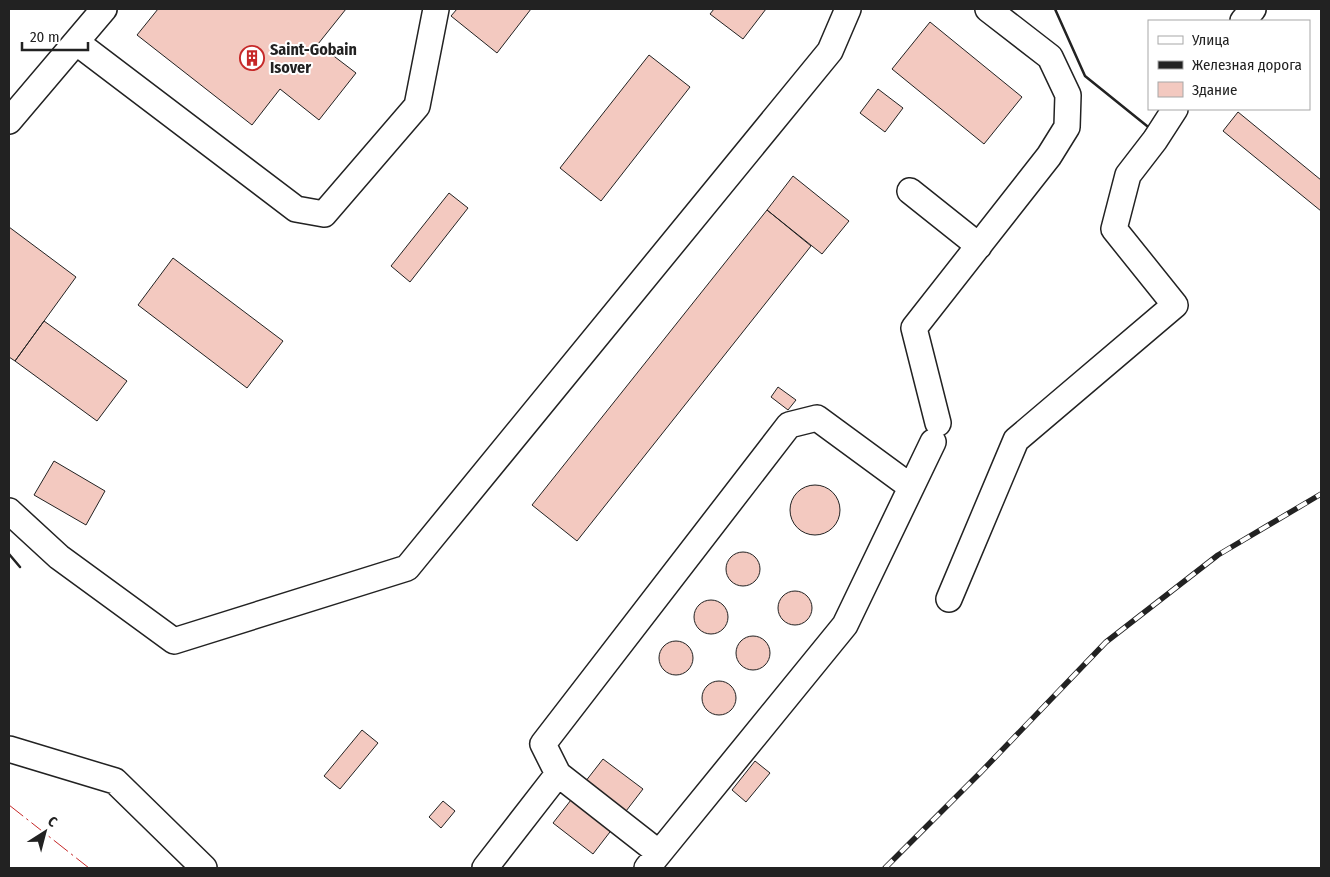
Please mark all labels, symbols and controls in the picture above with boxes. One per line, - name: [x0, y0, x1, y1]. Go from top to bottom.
- scale bar: [22, 20, 89, 52]
- legend: [1148, 20, 1310, 110]
- text: 20 m: [30, 28, 60, 46]
- text: Улица: [1191, 31, 1230, 49]
- place label: Saint-Gobain Isover: [270, 40, 357, 77]
- building icon: Saint-Gobain Isover: [239, 45, 265, 71]
- text: Железная дорога: [1192, 56, 1302, 74]
- text: Здание: [1192, 81, 1238, 99]
- north arrow: [20, 807, 70, 857]
- text: С: [44, 813, 61, 831]

